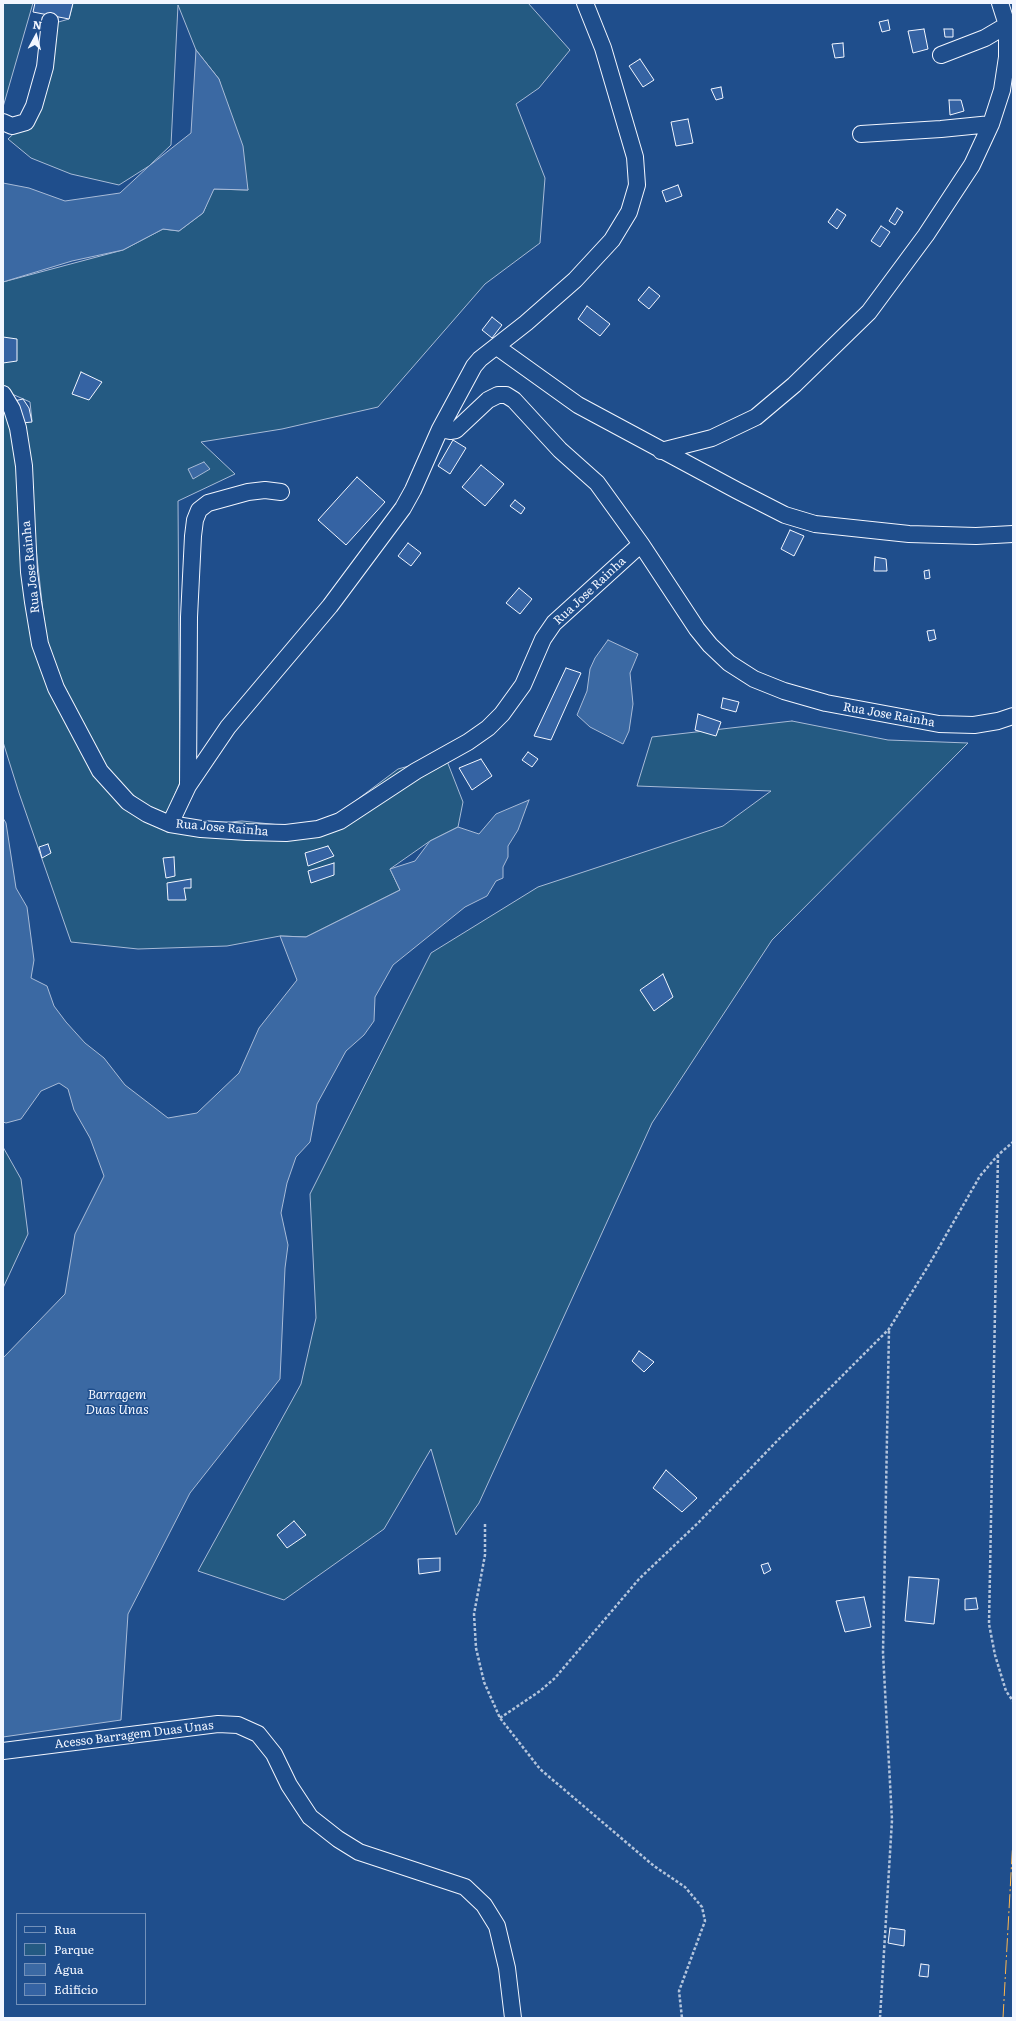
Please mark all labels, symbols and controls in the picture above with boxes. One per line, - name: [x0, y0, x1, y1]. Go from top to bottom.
- north arrow: [16, 16, 56, 56]
- text: N: [32, 16, 43, 33]
- street label: Rua Jose Rainha: [19, 520, 43, 614]
- street label: Rua Jose Rainha: [551, 554, 629, 628]
- street label: Rua Jose Rainha: [842, 700, 936, 730]
- street label: Rua Jose Rainha: [175, 817, 269, 839]
- water label: Barragem Duas Unas: [85, 1387, 149, 1418]
- street label: Acesso Barragem Duas Unas: [54, 1718, 214, 1752]
- legend: [16, 1913, 146, 2005]
- text: Rua: [54, 1920, 76, 1938]
- text: Parque: [54, 1940, 94, 1958]
- text: Água: [54, 1960, 84, 1978]
- text: Edifício: [54, 1980, 98, 1998]

